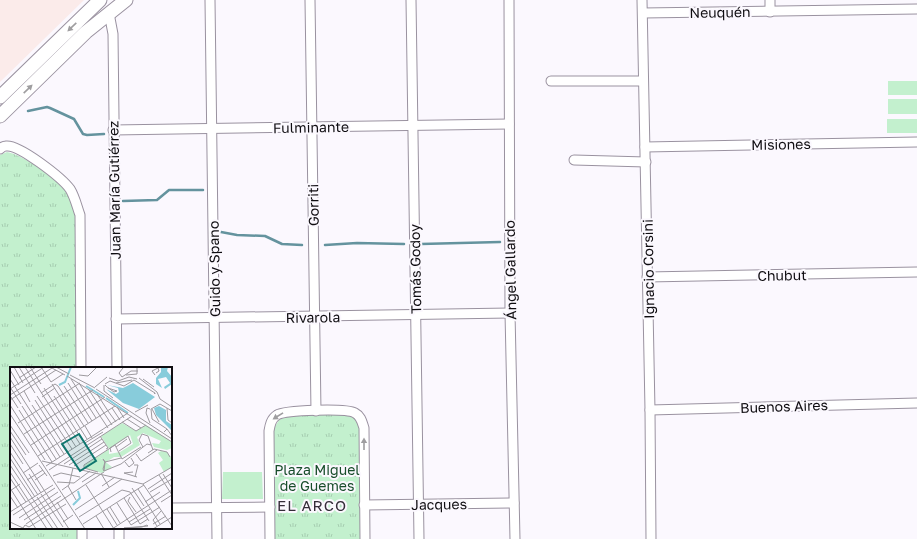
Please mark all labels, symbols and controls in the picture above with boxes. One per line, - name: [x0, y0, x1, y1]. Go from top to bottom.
- street label: Neuquén: [689, 3, 751, 21]
- one-way arrow: [67, 22, 77, 32]
- one-way arrow: [23, 84, 33, 94]
- street label: Fulminante: [273, 118, 349, 136]
- street label: Juan María Gutiérrez: [104, 121, 124, 259]
- street label: Misiones: [751, 135, 811, 153]
- street label: Gorriti: [304, 184, 322, 226]
- street label: Ignacio Corsini: [639, 219, 657, 319]
- street label: Ángel Gallardo: [501, 220, 519, 320]
- street label: Guido y Spano: [205, 221, 223, 317]
- street label: Tomás Godoy: [406, 224, 424, 314]
- street label: Chubut: [757, 266, 807, 284]
- street label: Rivarola: [285, 308, 341, 326]
- inset map: [10, 367, 172, 529]
- street label: Buenos Aires: [740, 396, 828, 416]
- one-way arrow: [273, 412, 284, 420]
- one-way arrow: [361, 437, 367, 450]
- park label: Plaza Miguel de Guemes: [274, 461, 360, 494]
- street label: Jacques: [411, 495, 467, 513]
- district label: EL ARCO: [277, 496, 347, 514]

